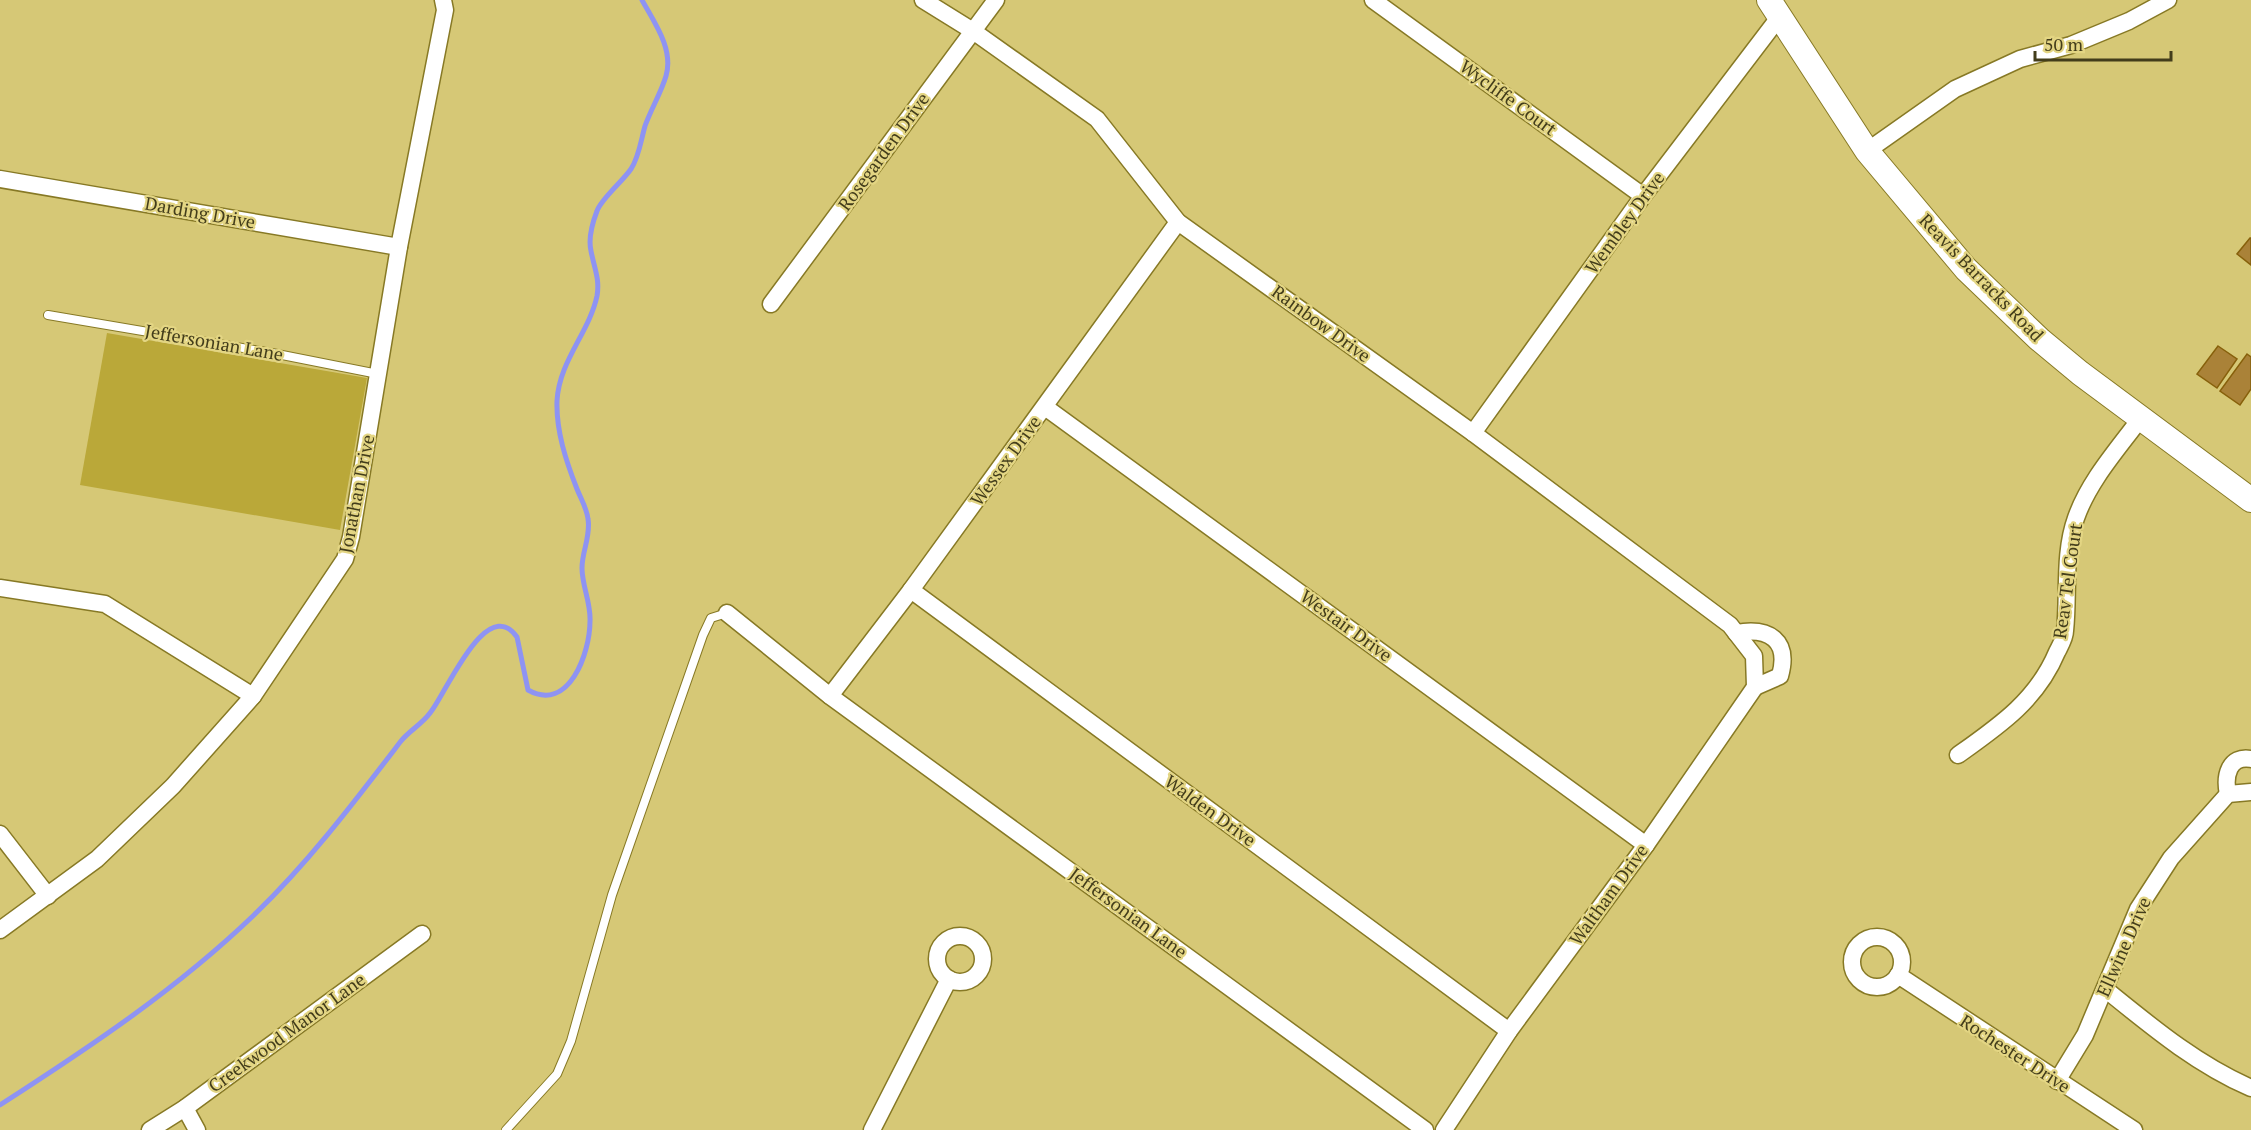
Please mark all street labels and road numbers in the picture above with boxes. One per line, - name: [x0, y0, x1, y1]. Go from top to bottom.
- street label: Wycliffe Court: [1455, 54, 1562, 141]
- street label: Rosegarden Drive: [832, 88, 934, 215]
- street label: Wembley Drive: [1579, 167, 1669, 278]
- street label: Darding Drive: [143, 191, 257, 234]
- street label: Reavis Barracks Road: [1914, 208, 2049, 346]
- street label: Rainbow Drive: [1267, 279, 1376, 367]
- street label: Jeffersonian Lane: [143, 318, 285, 366]
- street label: Wessex Drive: [964, 411, 1046, 510]
- street label: Jonathan Drive: [333, 433, 379, 555]
- street label: Reav Tel Court: [2047, 521, 2087, 640]
- street label: Westair Drive: [1296, 584, 1397, 667]
- street label: Walden Drive: [1160, 769, 1261, 851]
- street label: Waltham Drive: [1563, 839, 1653, 950]
- street label: Jeffersonian Lane: [1065, 861, 1192, 963]
- street label: Ellwine Drive: [2090, 893, 2156, 1000]
- street label: Creekwood Manor Lane: [203, 967, 370, 1097]
- street label: Rochester Drive: [1956, 1009, 2075, 1098]

